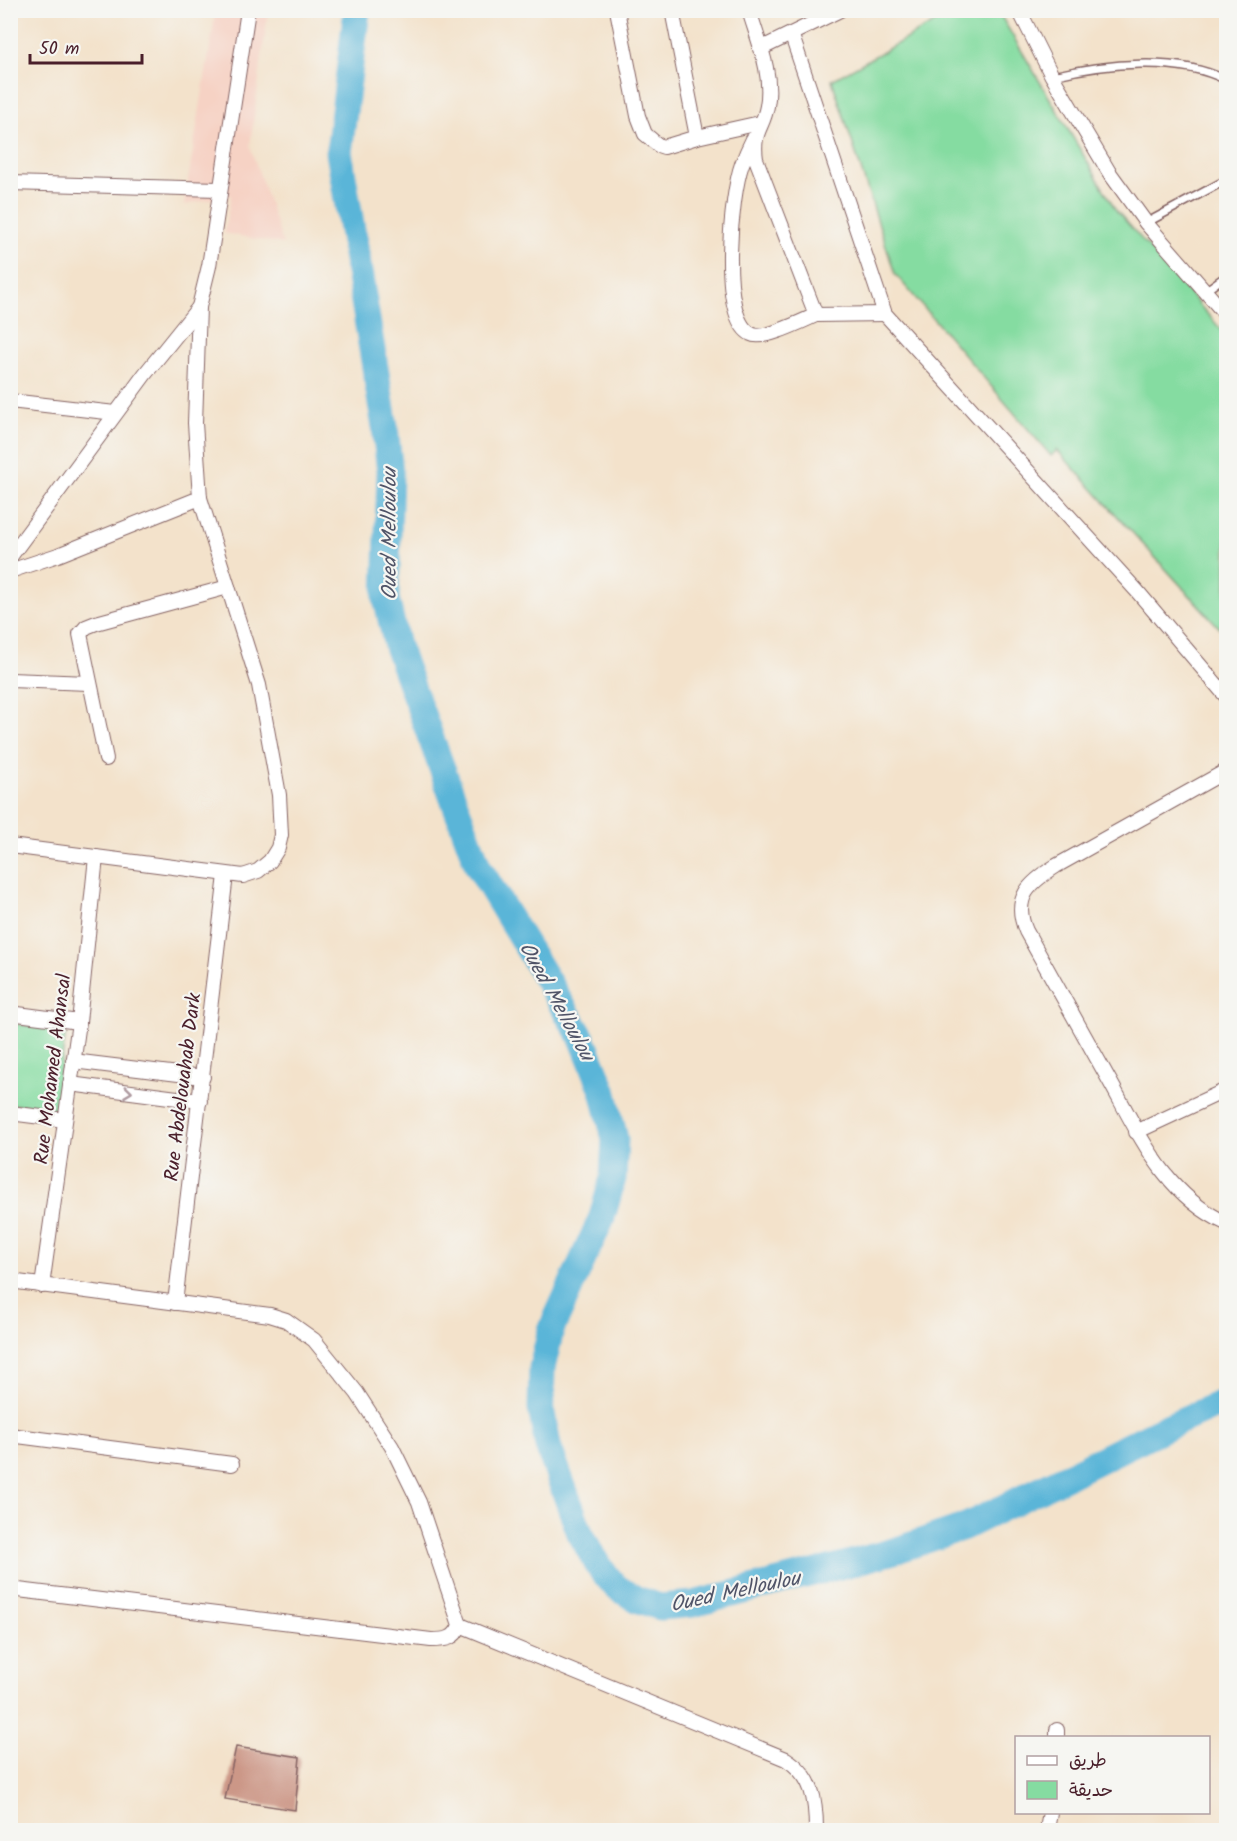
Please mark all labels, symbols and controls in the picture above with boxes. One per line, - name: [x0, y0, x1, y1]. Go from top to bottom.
- scale bar: [30, 27, 142, 65]
- text: 50 m: [39, 35, 79, 64]
- water label: Oued Melloulou: [374, 465, 407, 600]
- water label: Oued Melloulou: [509, 936, 604, 1070]
- street label: Rue Mohamed Ahansal: [26, 972, 82, 1166]
- street label: Rue Abdelouahab Dark: [157, 990, 212, 1183]
- one-way arrow: [123, 1085, 133, 1098]
- water label: Oued Melloulou: [667, 1562, 806, 1622]
- legend: [1015, 1736, 1210, 1814]
- text: طريق: [1069, 1747, 1107, 1776]
- text: حديقة: [1069, 1777, 1113, 1806]

